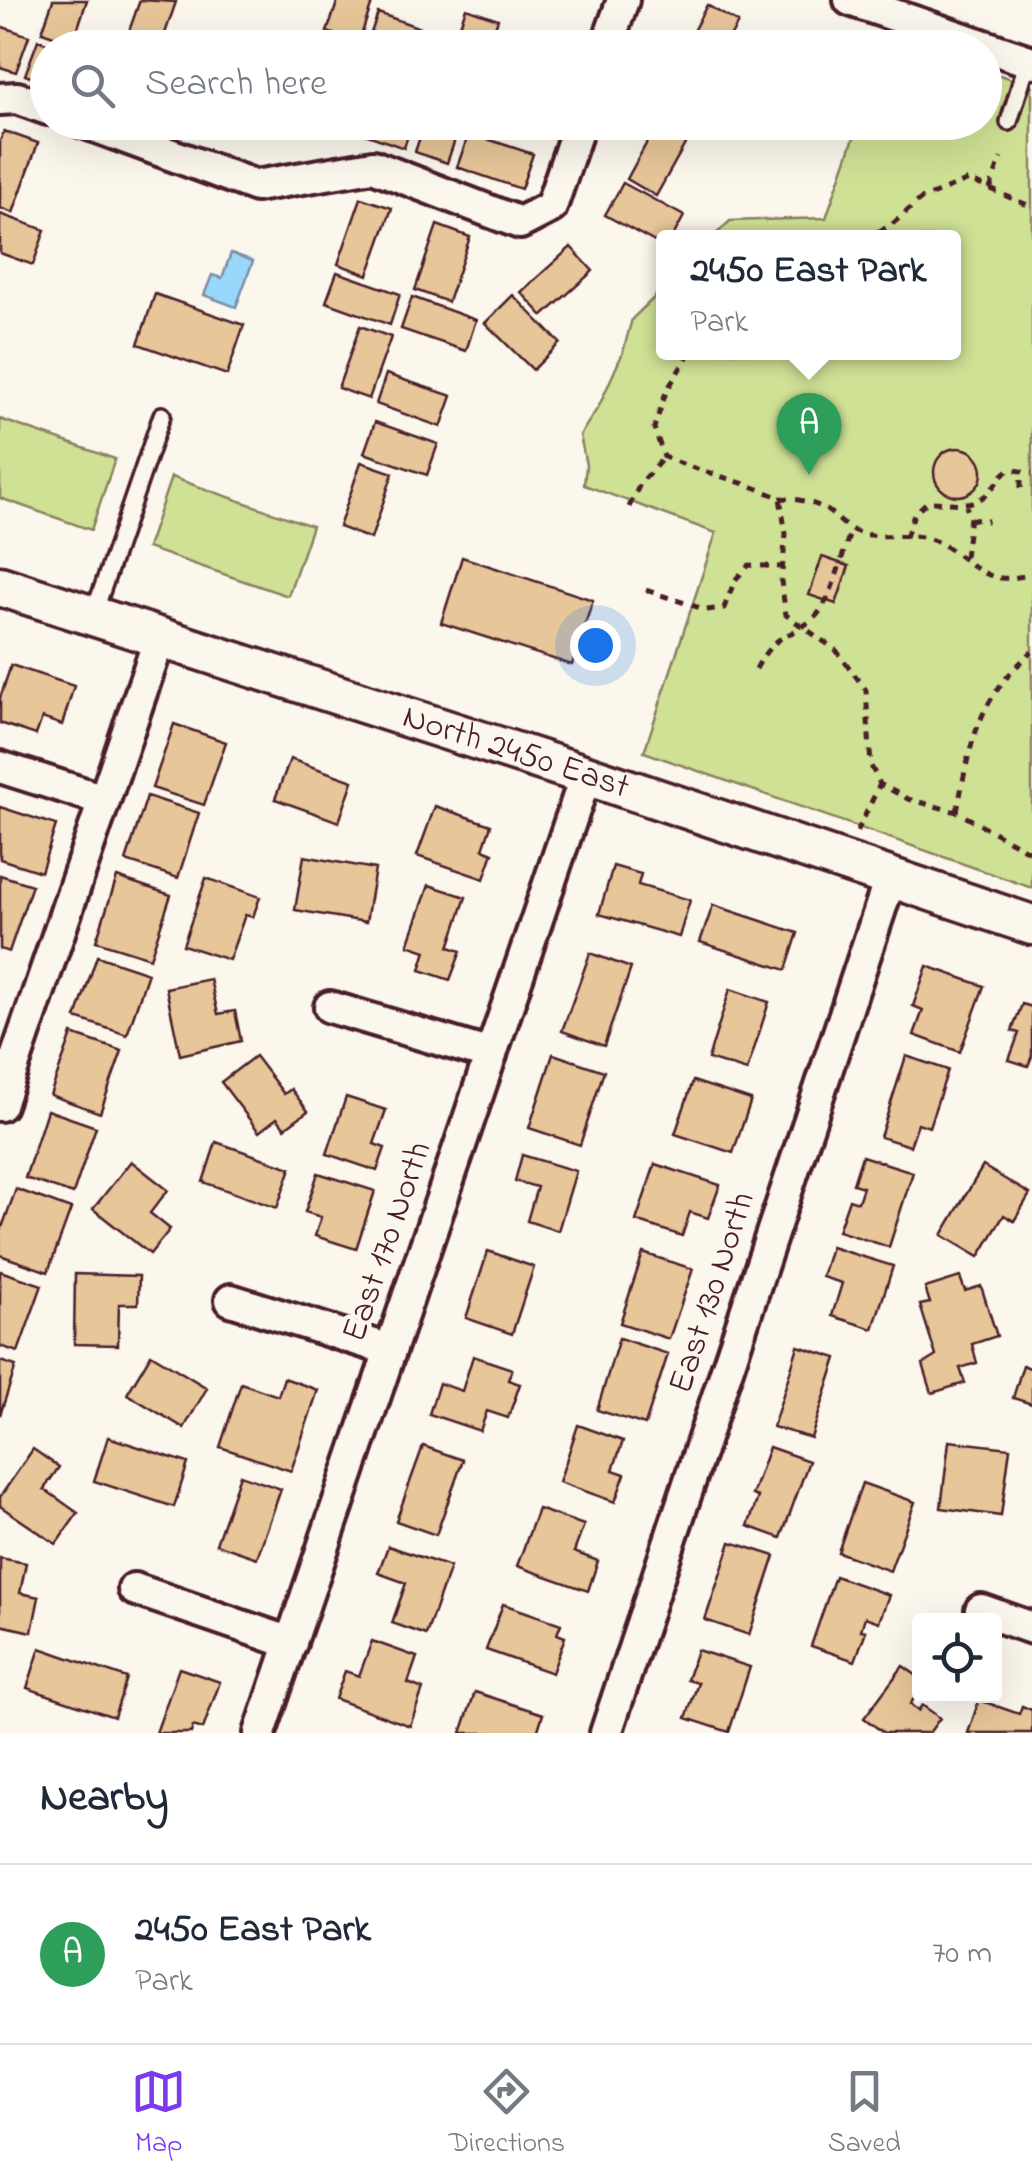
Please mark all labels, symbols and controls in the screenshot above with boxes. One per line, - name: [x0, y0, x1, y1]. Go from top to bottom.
- search box: [30, 30, 1002, 140]
- text: Search here: [145, 57, 327, 113]
- icon: search: [65, 58, 120, 113]
- popup: [656, 230, 961, 360]
- text: 2450 East Park: [690, 244, 927, 300]
- text: Park: [690, 300, 748, 347]
- pin: A: [776, 392, 842, 475]
- your location: [570, 620, 621, 671]
- street label: North 2450 East: [396, 692, 636, 813]
- street label: East 170 North: [330, 1135, 446, 1349]
- street label: East 130 North: [656, 1186, 770, 1400]
- map controls: [912, 1613, 1002, 1703]
- button: locate: [912, 1613, 1002, 1703]
- text: Nearby: [40, 1768, 168, 1829]
- text: 2450 East Park: [135, 1903, 371, 1959]
- text: A: [63, 1931, 82, 1978]
- text: 70 m: [932, 1931, 992, 1978]
- text: Park: [135, 1959, 193, 2006]
- tab: Map: [131, 2064, 186, 2165]
- tab: Directions: [449, 2064, 565, 2165]
- tab: Saved: [828, 2064, 901, 2165]

